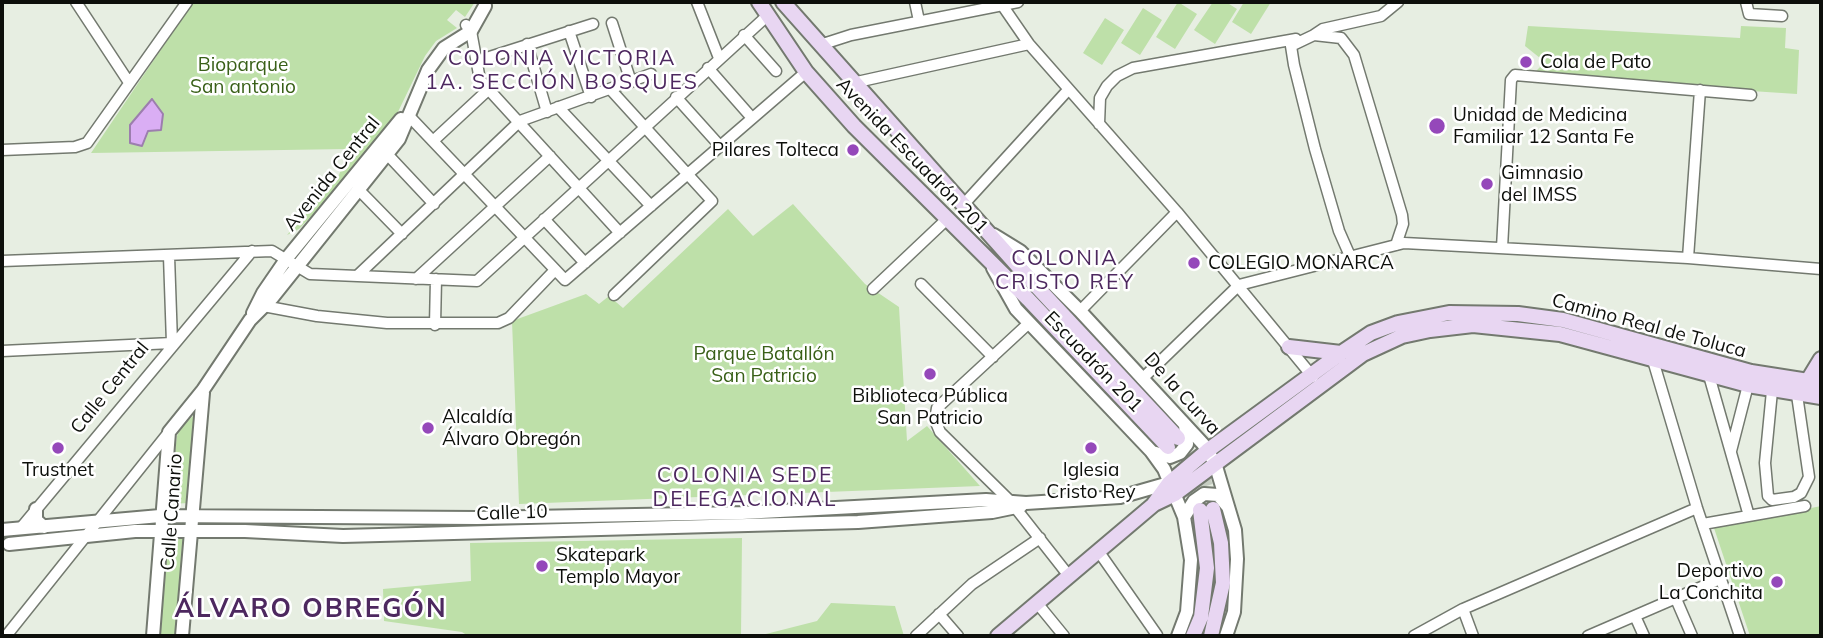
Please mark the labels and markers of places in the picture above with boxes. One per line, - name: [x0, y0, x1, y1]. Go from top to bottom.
- place label: Cola de Pato: [1540, 51, 1651, 73]
- marker: Cola de Pato: [1518, 54, 1534, 70]
- place label: Unidad de Medicina Familiar 12 Santa Fe: [1453, 104, 1634, 148]
- marker: Unidad de Medicina Familiar 12 Santa Fe: [1427, 116, 1447, 136]
- place label: Pilares Tolteca: [712, 139, 839, 161]
- marker: Pilares Tolteca: [845, 142, 861, 158]
- place label: Gimnasio del IMSS: [1501, 162, 1583, 206]
- marker: Gimnasio del IMSS: [1479, 176, 1495, 192]
- place label: COLEGIO MONARCA: [1208, 252, 1394, 274]
- marker: COLEGIO MONARCA: [1186, 255, 1202, 271]
- marker: Biblioteca Pública San Patricio: [922, 366, 938, 382]
- place label: Biblioteca Pública San Patricio: [852, 385, 1008, 429]
- place label: Alcaldía Álvaro Obregón: [442, 406, 581, 450]
- marker: Alcaldía Álvaro Obregón: [420, 420, 436, 436]
- marker: Trustnet: [50, 440, 66, 456]
- marker: Iglesia Cristo Rey: [1083, 440, 1099, 456]
- place label: Trustnet: [22, 459, 94, 481]
- place label: Iglesia Cristo Rey: [1046, 459, 1136, 503]
- place label: Skatepark Templo Mayor: [556, 544, 680, 588]
- marker: Skatepark Templo Mayor: [534, 558, 550, 574]
- place label: Deportivo La Conchita: [1659, 560, 1763, 604]
- marker: Deportivo La Conchita: [1769, 574, 1785, 590]

